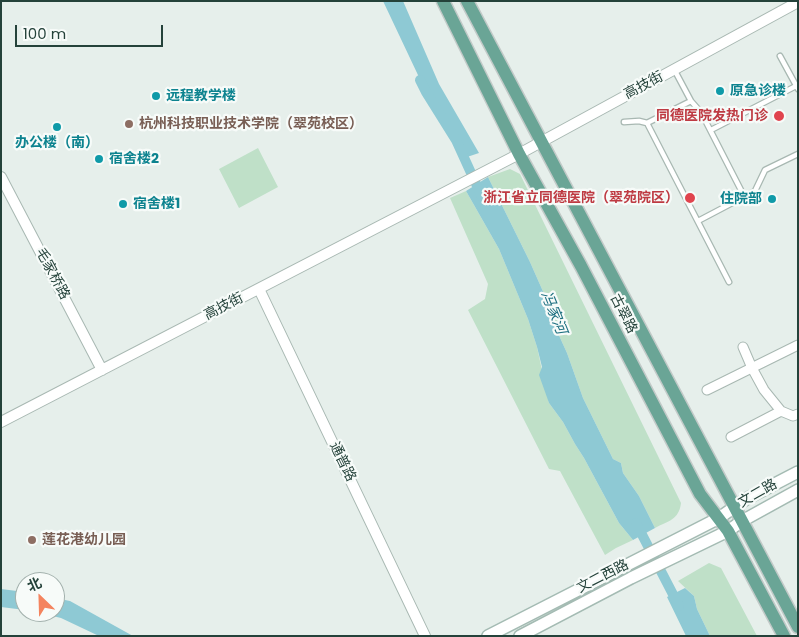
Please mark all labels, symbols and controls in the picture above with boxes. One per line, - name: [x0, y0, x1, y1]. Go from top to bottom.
- scale bar: [18, 15, 165, 47]
- text: 100 m: [23, 23, 66, 44]
- street label: 高技街: [622, 69, 666, 103]
- place label: 原急诊楼: [730, 83, 786, 99]
- marker: 原急诊楼: [714, 85, 726, 97]
- place label: 远程教学楼: [166, 88, 236, 104]
- marker: 远程教学楼: [150, 90, 162, 102]
- place label: 同德医院发热门诊: [656, 108, 768, 124]
- marker: 同德医院发热门诊: [772, 109, 786, 123]
- place label: 杭州科技职业技术学院（翠苑校区）: [139, 116, 363, 132]
- marker: 杭州科技职业技术学院（翠苑校区）: [123, 118, 135, 130]
- marker: 办公楼（南）: [51, 121, 63, 133]
- place label: 办公楼（南）: [15, 135, 99, 151]
- place label: 宿舍楼2: [109, 151, 159, 167]
- marker: 宿舍楼2: [93, 153, 105, 165]
- place label: 浙江省立同德医院（翠苑院区）: [483, 190, 679, 206]
- marker: 浙江省立同德医院（翠苑院区）: [683, 191, 697, 205]
- place label: 住院部: [720, 191, 762, 207]
- marker: 住院部: [766, 193, 778, 205]
- place label: 宿舍楼1: [133, 196, 180, 212]
- marker: 宿舍楼1: [117, 198, 129, 210]
- street label: 毛家桥路: [31, 245, 73, 303]
- water label: 冯家河: [536, 289, 570, 337]
- street label: 高技街: [201, 290, 247, 324]
- street label: 古翠路: [606, 291, 640, 337]
- street label: 通普路: [325, 439, 359, 485]
- street label: 文二路: [736, 476, 780, 512]
- place label: 莲花港幼儿园: [42, 532, 126, 548]
- marker: 莲花港幼儿园: [26, 534, 38, 546]
- street label: 文二西路: [574, 557, 632, 597]
- north arrow: [15, 572, 65, 622]
- text: 北: [24, 572, 45, 596]

